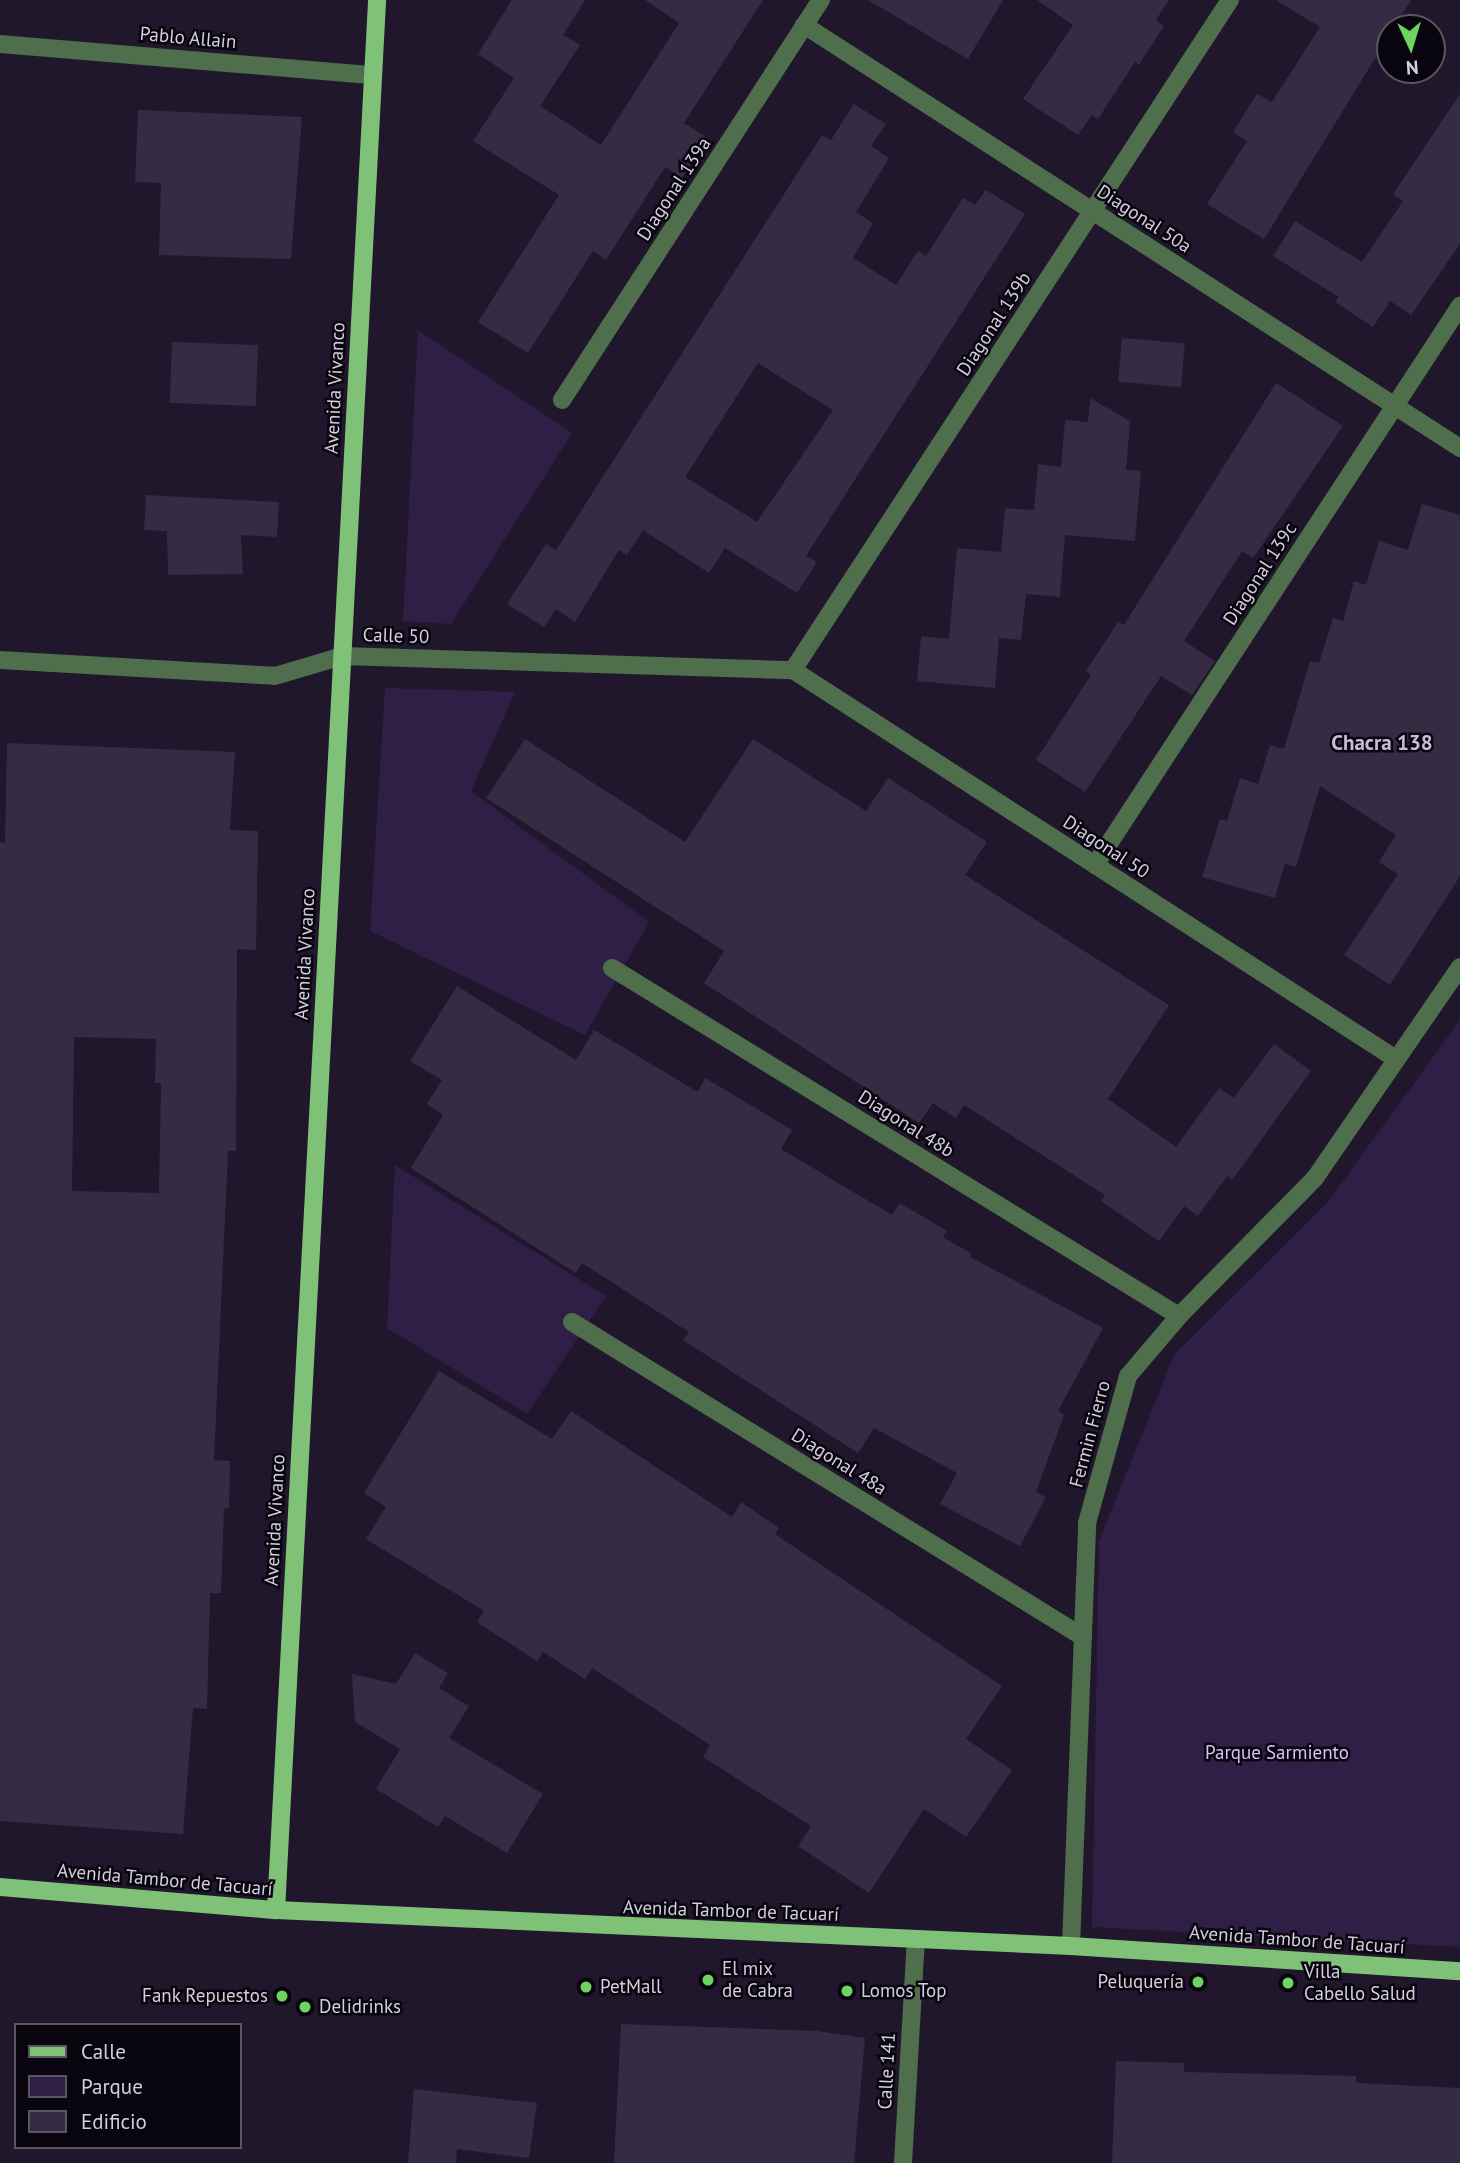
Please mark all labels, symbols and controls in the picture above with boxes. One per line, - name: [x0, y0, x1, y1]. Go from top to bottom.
- north arrow: [1376, 14, 1446, 84]
- street label: Pablo Allain: [138, 22, 238, 54]
- text: N: [1405, 56, 1419, 80]
- street label: Diagonal 139a: [632, 133, 716, 245]
- street label: Diagonal 50a: [1093, 180, 1195, 258]
- street label: Diagonal 139b: [952, 268, 1036, 380]
- street label: Avenida Vivanco: [320, 321, 350, 455]
- street label: Diagonal 139c: [1218, 519, 1302, 629]
- street label: Calle 50: [362, 623, 430, 649]
- district label: Chacra 138: [1331, 730, 1433, 756]
- street label: Diagonal 50: [1058, 811, 1154, 883]
- street label: Avenida Vivanco: [290, 887, 320, 1021]
- street label: Diagonal 48b: [854, 1086, 958, 1162]
- street label: Fermin Fierro: [1065, 1378, 1115, 1490]
- street label: Diagonal 48a: [787, 1424, 891, 1500]
- street label: Avenida Vivanco: [260, 1453, 290, 1587]
- park label: Parque Sarmiento: [1205, 1742, 1349, 1764]
- street label: Avenida Tambor de Tacuarí: [56, 1859, 274, 1901]
- street label: Avenida Tambor de Tacuarí: [622, 1896, 840, 1926]
- street label: Avenida Tambor de Tacuarí: [1188, 1921, 1406, 1959]
- place label: El mix de Cabra: [722, 1958, 793, 2002]
- place label: Villa Cabello Salud: [1304, 1961, 1416, 2005]
- place label: Peluquería: [1098, 1971, 1184, 1993]
- marker: El mix de Cabra: [700, 1972, 716, 1988]
- marker: Villa Cabello Salud: [1278, 1973, 1298, 1993]
- marker: Peluquería: [1190, 1974, 1206, 1990]
- place label: PetMall: [600, 1976, 662, 1998]
- marker: PetMall: [578, 1979, 594, 1995]
- place label: Lomos Top: [861, 1980, 947, 2002]
- marker: Lomos Top: [839, 1983, 855, 1999]
- place label: Fank Repuestos: [142, 1985, 268, 2007]
- marker: Fank Repuestos: [274, 1988, 290, 2004]
- place label: Delidrinks: [319, 1996, 401, 2018]
- marker: Delidrinks: [297, 1999, 313, 2015]
- legend: [14, 2023, 242, 2149]
- street label: Calle 141: [874, 2032, 900, 2110]
- text: Calle: [81, 2038, 126, 2065]
- text: Parque: [81, 2073, 143, 2100]
- text: Edificio: [81, 2108, 147, 2135]

